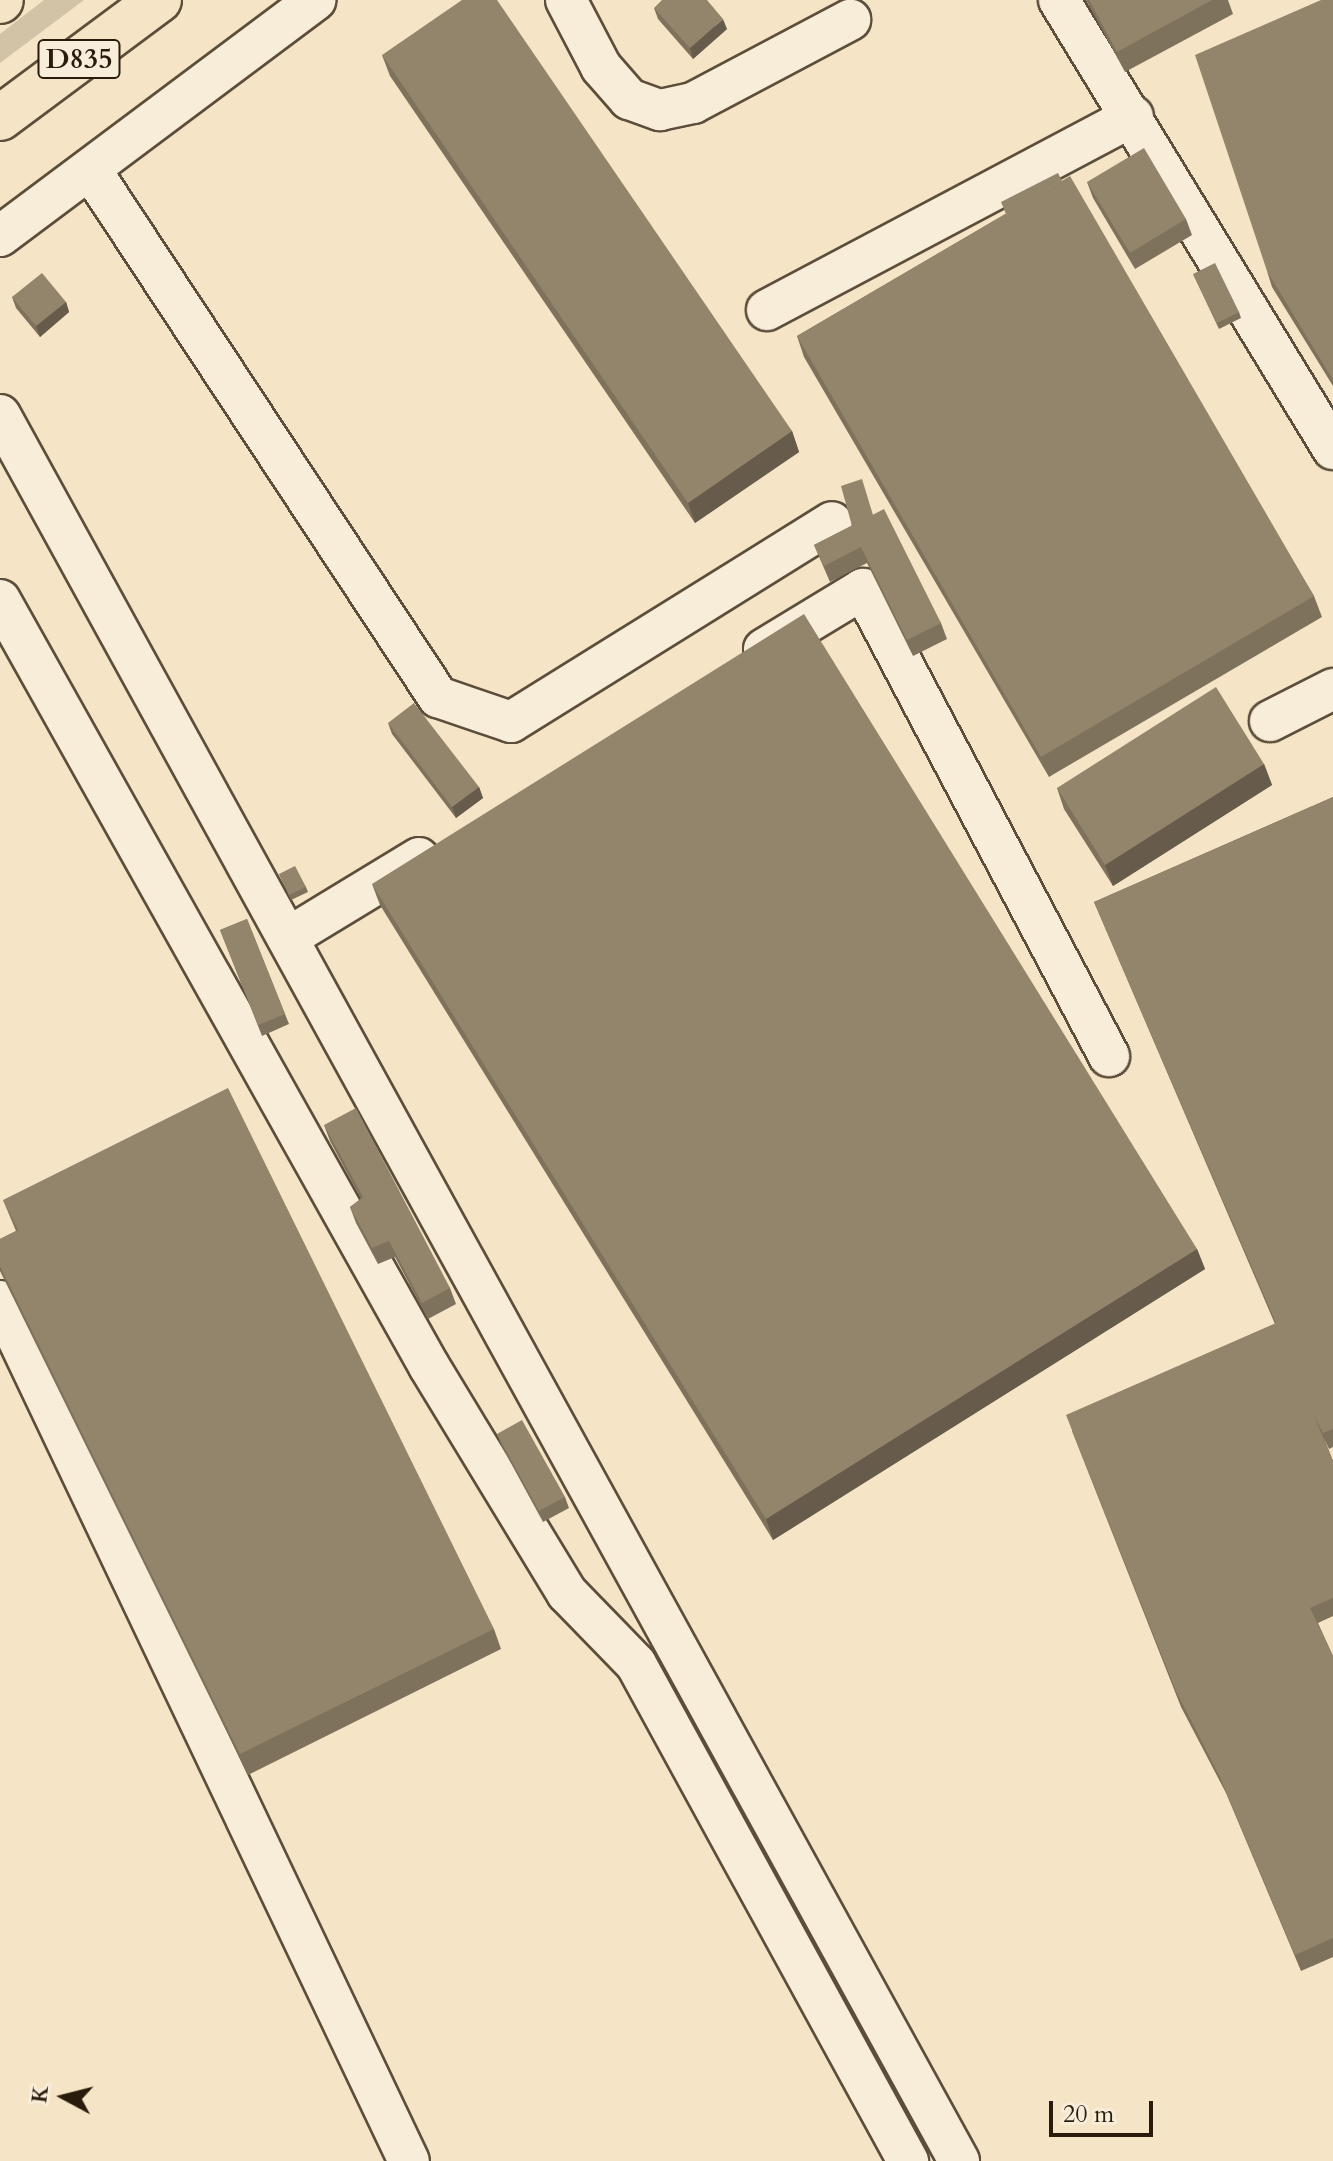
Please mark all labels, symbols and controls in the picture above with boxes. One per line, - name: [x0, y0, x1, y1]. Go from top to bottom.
- road number: D835: [37, 35, 121, 83]
- north arrow: [24, 2057, 104, 2137]
- text: K: [24, 2083, 56, 2105]
- scale bar: [1053, 2085, 1157, 2135]
- text: 20 m: [1063, 2098, 1114, 2131]

